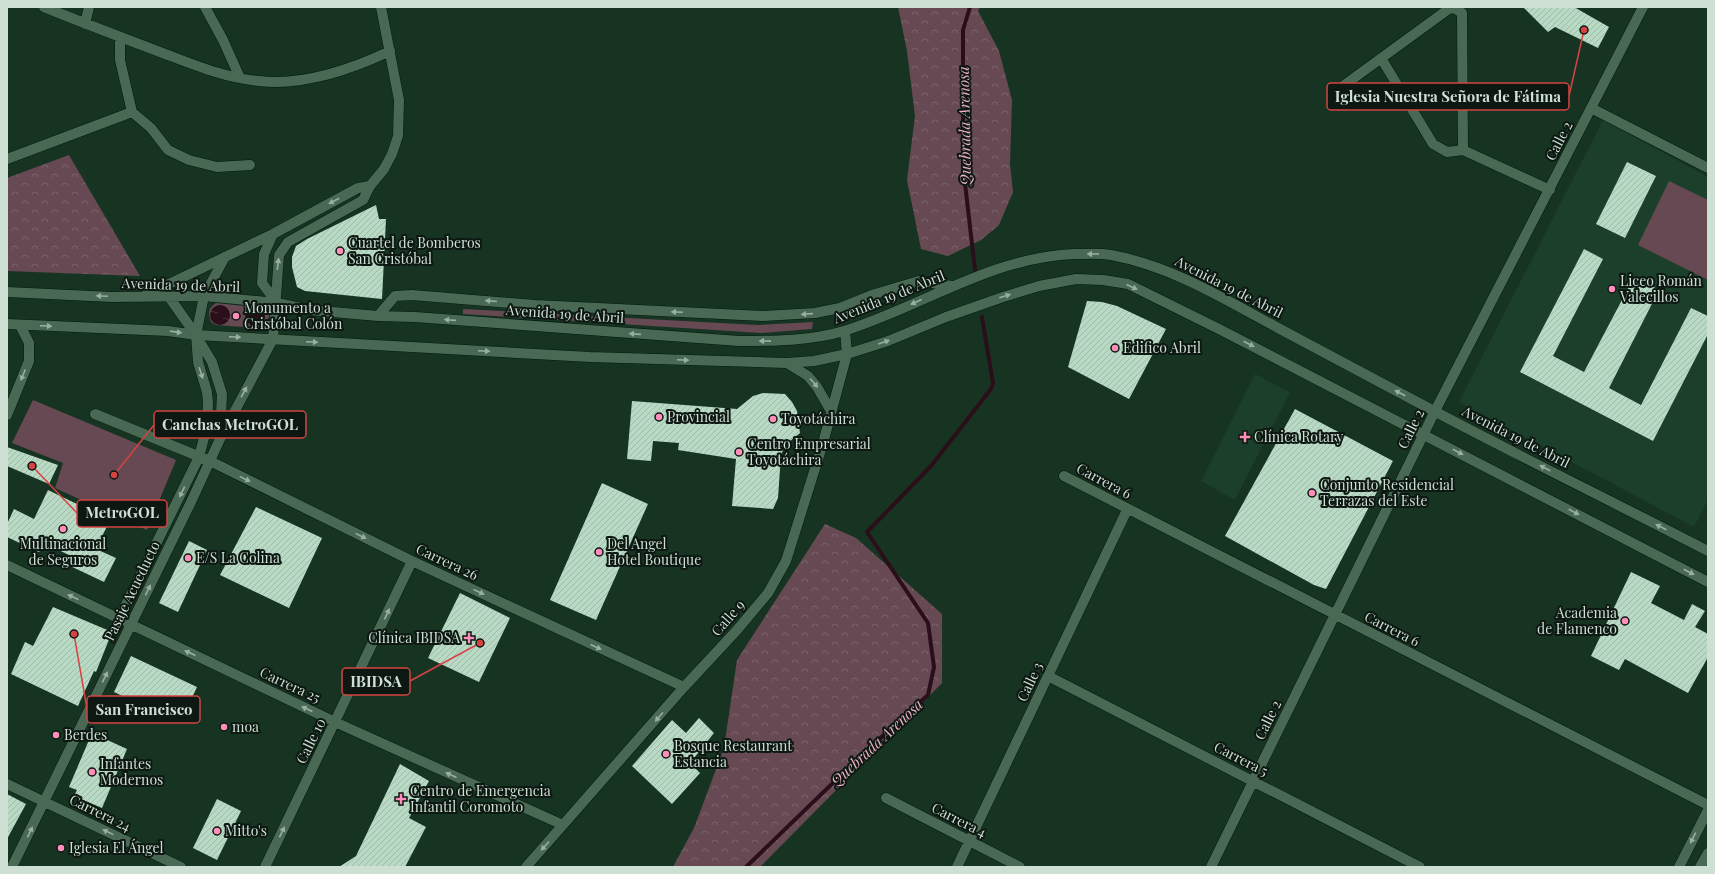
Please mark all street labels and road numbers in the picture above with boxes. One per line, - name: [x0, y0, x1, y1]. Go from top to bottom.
- street label: Calle 2: [1541, 118, 1577, 164]
- street label: Avenida 19 de Abril: [1171, 251, 1286, 322]
- street label: Avenida 19 de Abril: [829, 266, 947, 328]
- street label: Avenida 19 de Abril: [120, 273, 241, 296]
- street label: Avenida 19 de Abril: [504, 300, 625, 327]
- street label: Avenida 19 de Abril: [1458, 401, 1573, 472]
- street label: Calle 2: [1393, 406, 1428, 452]
- street label: Carrera 6: [1073, 458, 1135, 503]
- street label: Pasaje Acueducto: [99, 537, 164, 644]
- street label: Carrera 26: [413, 539, 481, 584]
- street label: Calle 9: [707, 596, 749, 640]
- street label: Carrera 6: [1361, 607, 1423, 651]
- street label: Calle 3: [1012, 659, 1047, 705]
- street label: Carrera 25: [257, 662, 324, 707]
- street label: Calle 2: [1250, 697, 1285, 743]
- street label: Calle 10: [291, 715, 330, 767]
- street label: Carrera 5: [1211, 737, 1272, 780]
- street label: Carrera 24: [66, 790, 134, 836]
- street label: Carrera 4: [929, 798, 990, 841]

